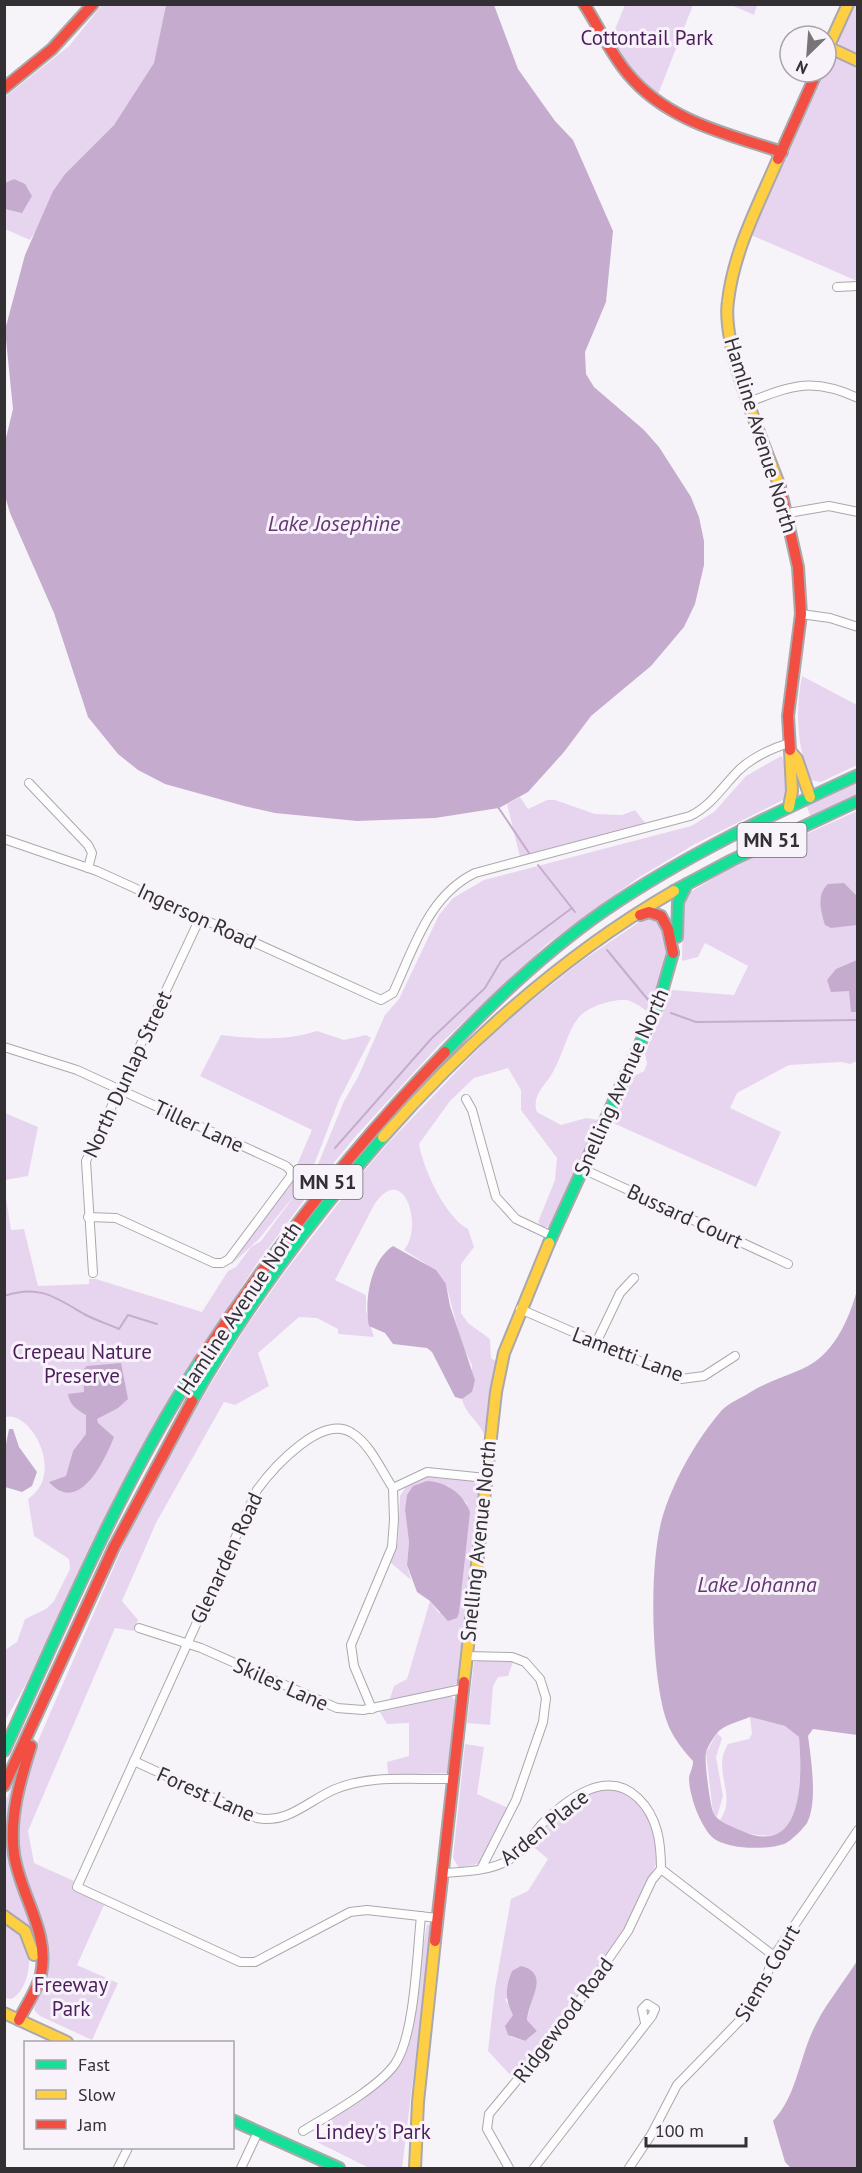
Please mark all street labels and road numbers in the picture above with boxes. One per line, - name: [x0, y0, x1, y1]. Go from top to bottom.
- street label: Hamline Avenue North: [718, 334, 804, 536]
- road number: MN 51: [738, 823, 806, 857]
- street label: Ingerson Road: [133, 877, 261, 955]
- street label: Snelling Avenue North: [568, 984, 674, 1180]
- street label: North Dunlap Street: [77, 986, 177, 1162]
- street label: Tiller Lane: [150, 1093, 248, 1159]
- road number: MN 51: [294, 1165, 362, 1199]
- street label: Bussard Court: [623, 1177, 747, 1255]
- street label: Hamline Avenue North: [171, 1216, 307, 1400]
- street label: Lametti Lane: [569, 1320, 687, 1388]
- street label: Snelling Avenue North: [454, 1439, 502, 1643]
- street label: Glenarden Road: [184, 1488, 268, 1628]
- street label: Skiles Lane: [229, 1651, 333, 1717]
- street label: Forest Lane: [153, 1760, 259, 1828]
- street label: Arden Place: [494, 1783, 594, 1871]
- street label: Siems Court: [728, 1920, 806, 2026]
- street label: Ridgewood Road: [507, 1952, 619, 2088]

